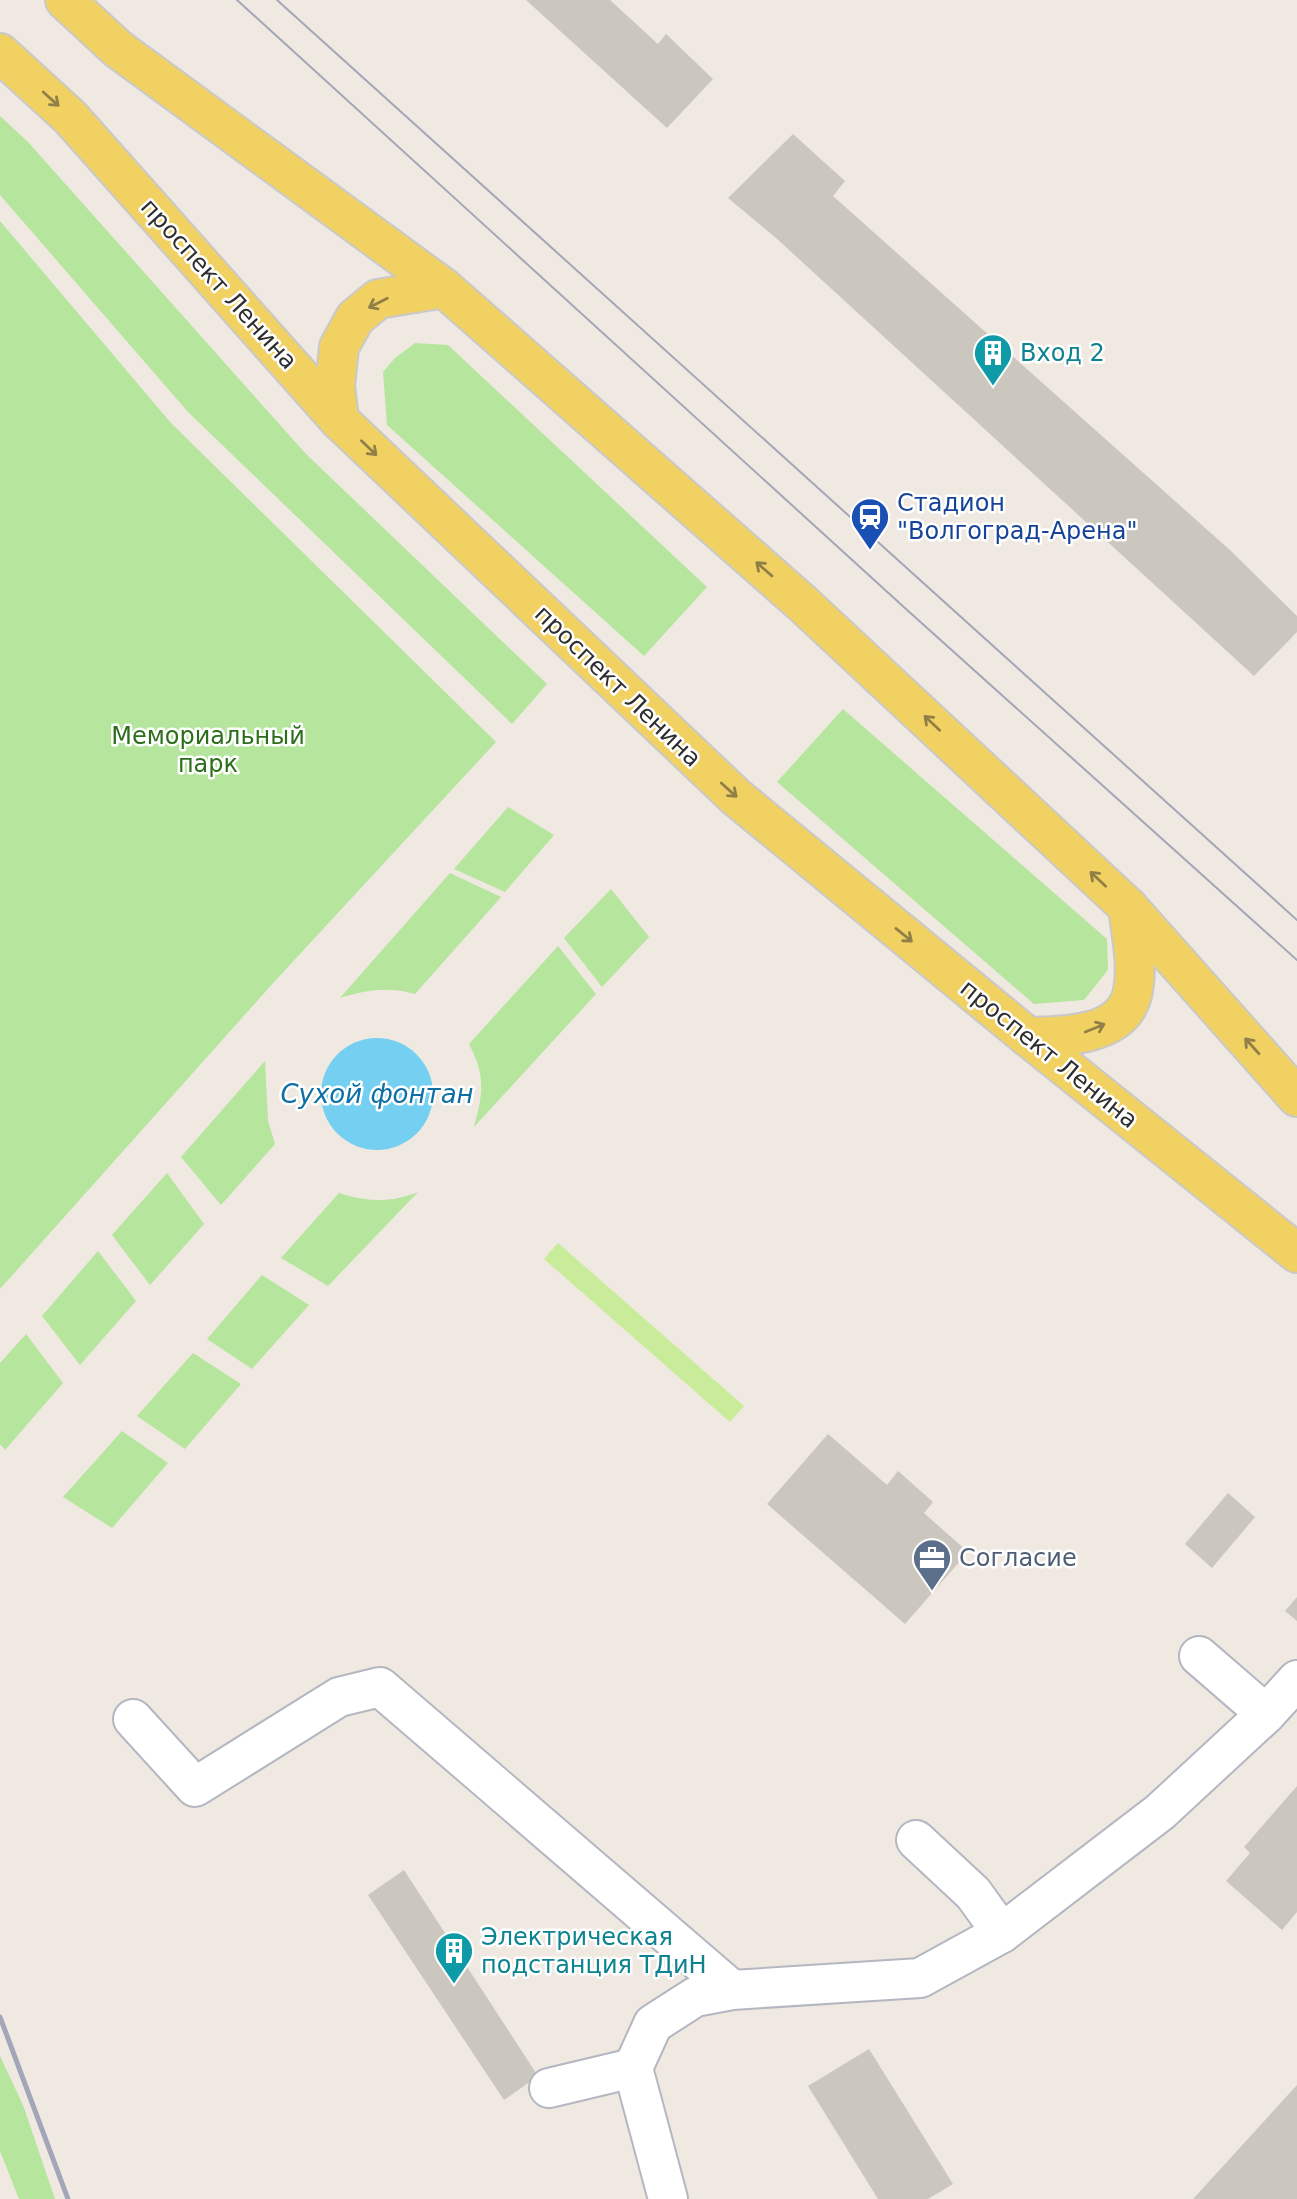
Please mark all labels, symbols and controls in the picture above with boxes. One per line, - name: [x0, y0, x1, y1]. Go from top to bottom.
- one-way arrow: [42, 91, 60, 107]
- street label: проспект Ленина: [135, 193, 303, 375]
- one-way arrow: [369, 296, 389, 310]
- building icon: Вход 2: [972, 332, 1014, 387]
- place label: Вход 2: [1020, 339, 1105, 367]
- one-way arrow: [360, 440, 377, 457]
- place label: Стадион "Волгоград-Арена": [897, 489, 1137, 545]
- station icon: Стадион "Волгоград-Арена": [849, 496, 891, 551]
- one-way arrow: [756, 561, 773, 578]
- street label: проспект Ленина: [529, 600, 707, 772]
- one-way arrow: [923, 715, 941, 731]
- park label: Мемориальный парк: [111, 722, 305, 778]
- one-way arrow: [720, 782, 737, 799]
- one-way arrow: [1090, 870, 1107, 887]
- one-way arrow: [895, 928, 913, 943]
- street label: проспект Ленина: [955, 974, 1143, 1134]
- one-way arrow: [1084, 1021, 1105, 1034]
- one-way arrow: [1243, 1038, 1260, 1055]
- water label: Сухой фонтан: [280, 1079, 474, 1109]
- office icon: Согласие: [911, 1537, 953, 1592]
- place label: Согласие: [959, 1544, 1077, 1572]
- place label: Электрическая подстанция ТДиН: [481, 1923, 707, 1979]
- building icon: Электрическая подстанция ТДиН: [433, 1930, 475, 1985]

